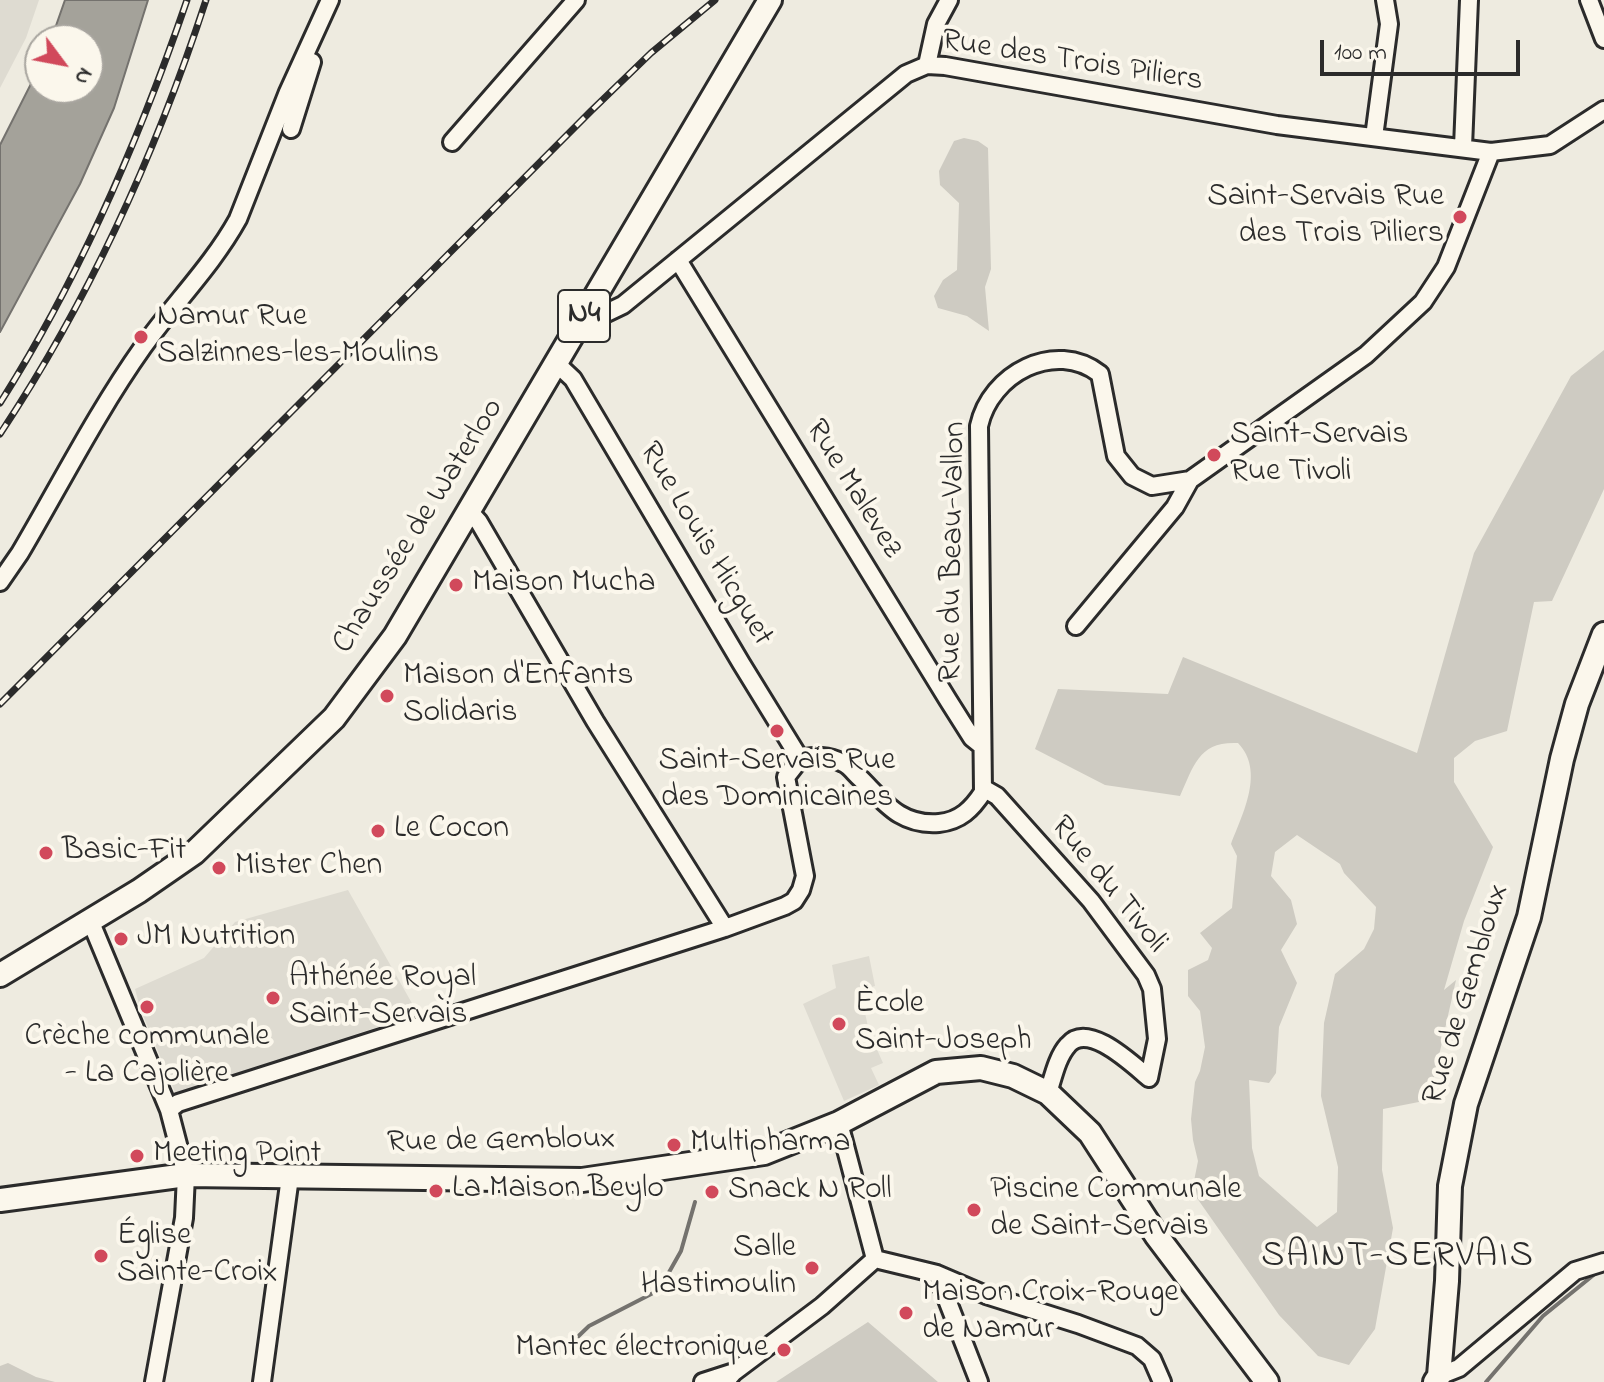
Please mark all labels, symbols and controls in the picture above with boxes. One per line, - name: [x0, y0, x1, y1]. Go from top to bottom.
- street label: Rue des Trois Piliers: [939, 23, 1205, 103]
- north arrow: [24, 24, 104, 104]
- scale bar: [1324, 24, 1524, 74]
- text: 100 m: [1334, 36, 1387, 71]
- text: N: [65, 61, 100, 90]
- place label: Saint-Servais Rue des Trois Piliers: [1207, 180, 1444, 255]
- marker: Saint-Servais Rue des Trois Piliers: [1451, 208, 1469, 226]
- road number: N4: [558, 290, 610, 342]
- place label: Namur Rue Salzinnes-les-Moulins: [157, 300, 439, 375]
- marker: Namur Rue Salzinnes-les-Moulins: [132, 328, 150, 346]
- street label: Chaussée de Waterloo: [326, 392, 514, 662]
- street label: Rue Malevez: [794, 414, 910, 566]
- place label: Saint-Servais Rue Tivoli: [1230, 418, 1409, 493]
- street label: Rue du Beau-Vallon: [934, 421, 976, 683]
- street label: Rue Louis Hicguet: [628, 436, 780, 654]
- marker: Saint-Servais Rue Tivoli: [1205, 446, 1223, 464]
- place label: Maison Mucha: [472, 566, 655, 604]
- marker: Maison Mucha: [447, 576, 465, 594]
- place label: Maison d'Enfants Solidaris: [403, 659, 634, 734]
- marker: Maison d'Enfants Solidaris: [378, 687, 396, 705]
- marker: Saint-Servais Rue des Dominicaines: [768, 722, 786, 740]
- place label: Saint-Servais Rue des Dominicaines: [659, 744, 895, 819]
- street label: Rue du Tivoli: [1040, 810, 1174, 962]
- place label: Le Cocon: [394, 812, 509, 850]
- marker: Le Cocon: [369, 822, 387, 840]
- place label: Basic-Fit: [62, 834, 186, 872]
- marker: Basic-Fit: [37, 844, 55, 862]
- place label: Mister Chen: [235, 849, 382, 887]
- marker: Mister Chen: [210, 859, 228, 877]
- street label: Rue de Gembloux: [1416, 880, 1520, 1110]
- place label: JM Nutrition: [137, 920, 295, 958]
- marker: JM Nutrition: [112, 930, 130, 948]
- place label: Athénée Royal Saint-Servais: [289, 961, 476, 1036]
- place label: Ècole Saint-Joseph: [855, 987, 1032, 1062]
- marker: Athénée Royal Saint-Servais: [264, 989, 282, 1007]
- marker: Crèche communale - La Cajolière: [138, 998, 156, 1016]
- marker: Ècole Saint-Joseph: [830, 1015, 848, 1033]
- place label: Crèche communale - La Cajolière: [24, 1020, 270, 1095]
- street label: Rue de Gembloux: [387, 1122, 615, 1164]
- place label: Multipharma: [690, 1126, 850, 1164]
- marker: Multipharma: [665, 1136, 683, 1154]
- place label: Meeting Point: [153, 1137, 321, 1175]
- marker: Meeting Point: [128, 1147, 146, 1165]
- place label: La Maison Beylo: [452, 1172, 664, 1210]
- place label: Snack N Roll: [728, 1173, 892, 1211]
- place label: Piscine Communale de Saint-Servais: [990, 1173, 1242, 1248]
- marker: La Maison Beylo: [427, 1182, 445, 1200]
- marker: Snack N Roll: [703, 1183, 721, 1201]
- marker: Piscine Communale de Saint-Servais: [965, 1201, 983, 1219]
- place label: Église Sainte-Croix: [117, 1219, 278, 1294]
- place label: Salle Hastimoulin: [641, 1231, 796, 1306]
- district label: SAINT-SERVAIS: [1261, 1237, 1535, 1281]
- marker: Église Sainte-Croix: [92, 1247, 110, 1265]
- marker: Salle Hastimoulin: [803, 1259, 821, 1277]
- place label: Maison Croix-Rouge de Namur: [922, 1276, 1179, 1351]
- marker: Maison Croix-Rouge de Namur: [897, 1304, 915, 1322]
- place label: Mantec électronique: [515, 1331, 768, 1369]
- marker: Mantec électronique: [775, 1341, 793, 1359]

